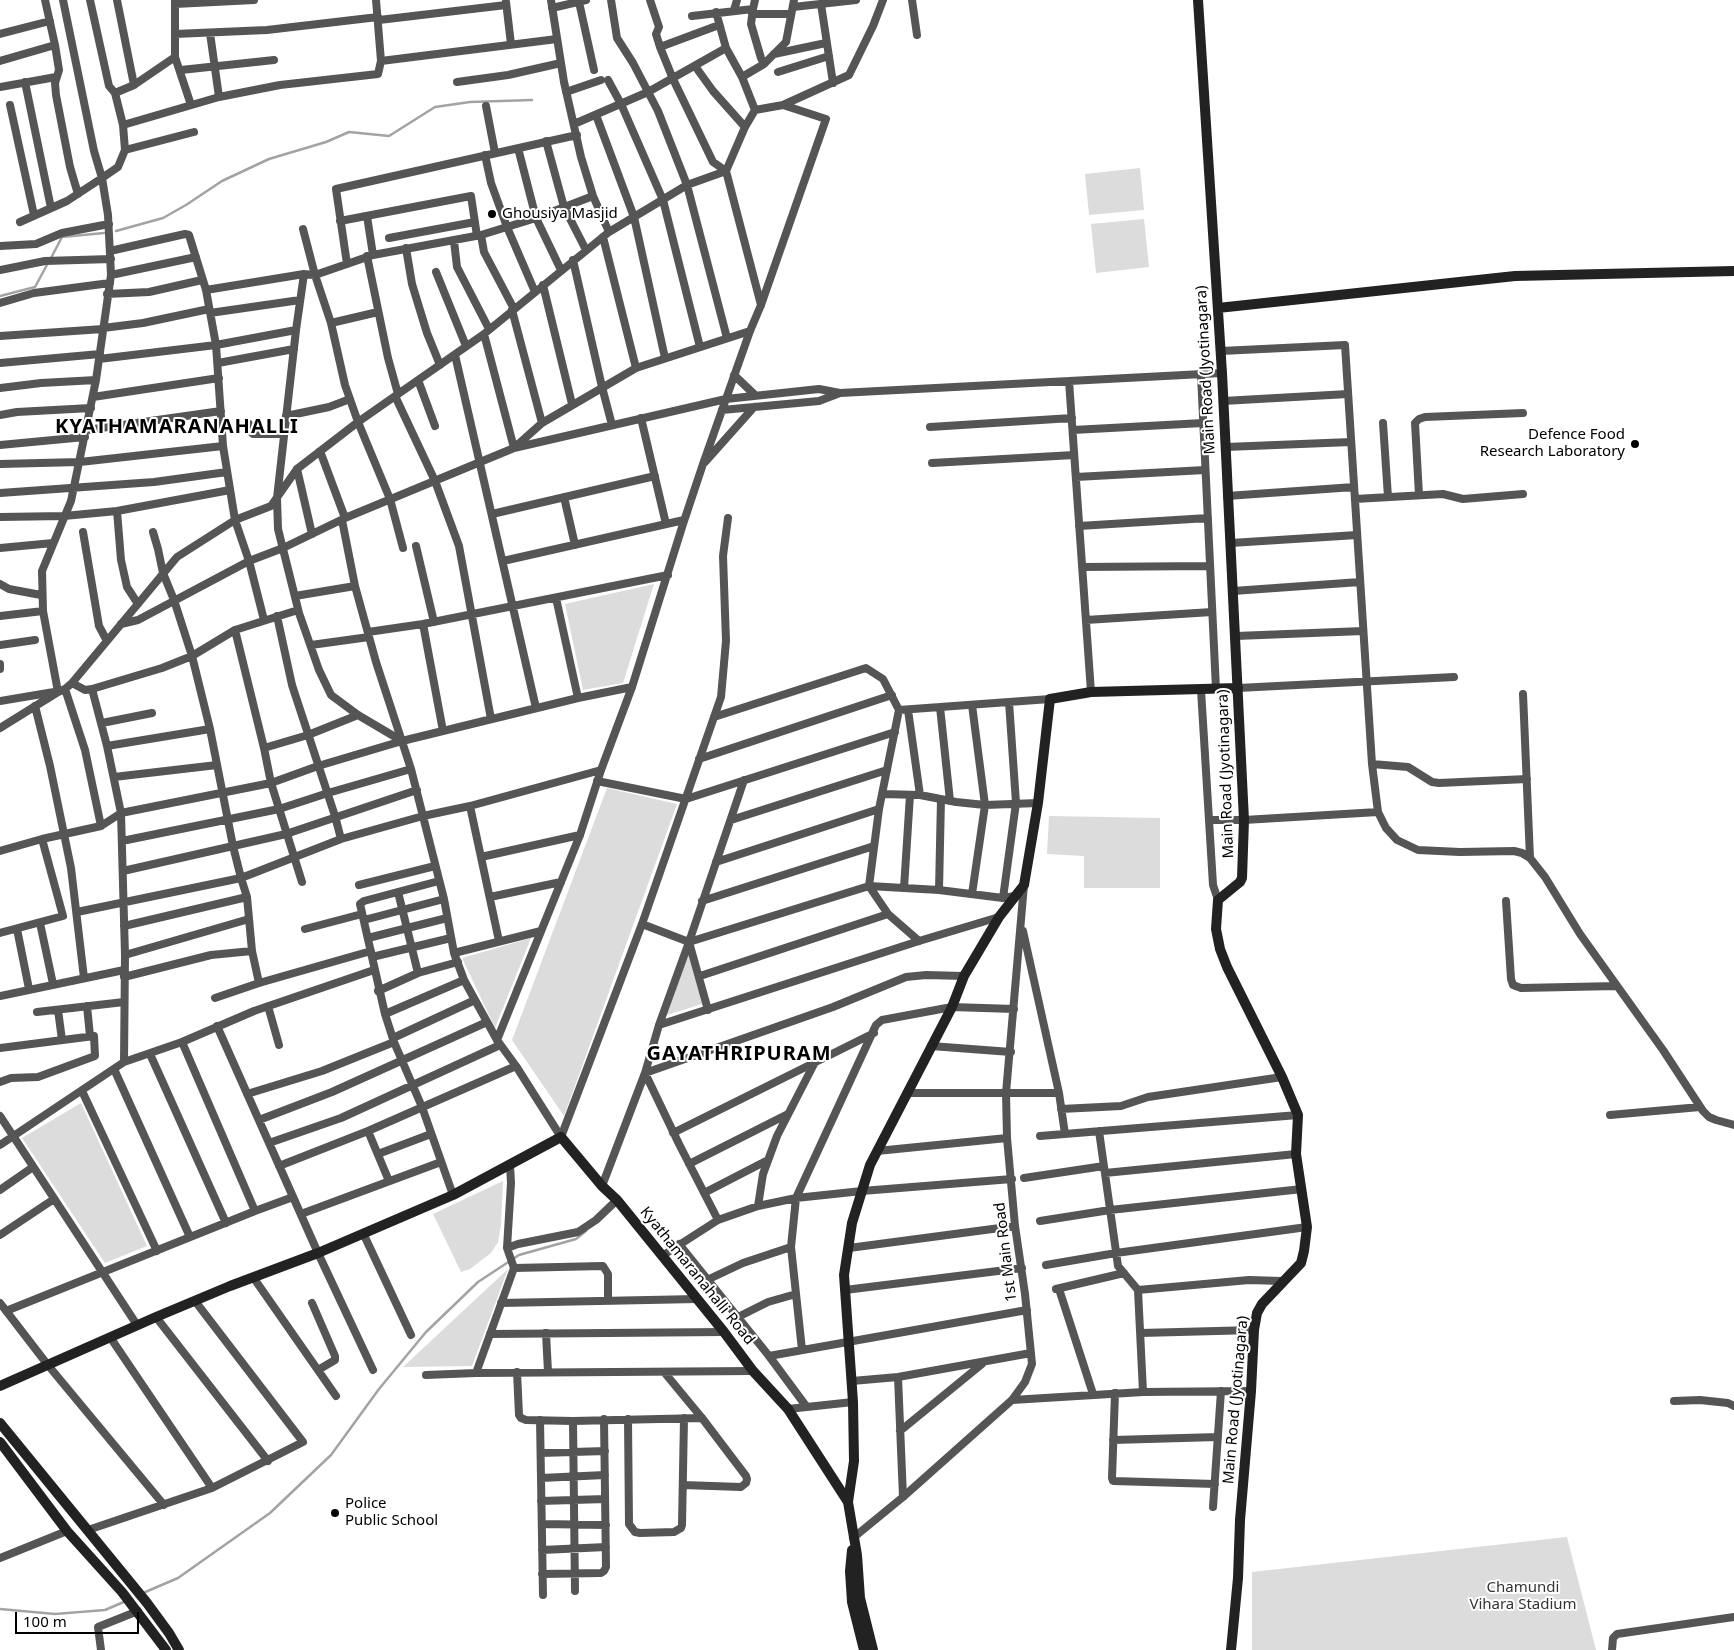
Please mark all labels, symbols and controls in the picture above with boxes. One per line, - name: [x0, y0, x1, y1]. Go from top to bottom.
- place label: Ghousiya Masjid: [502, 205, 618, 223]
- marker: Ghousiya Masjid: [486, 208, 498, 220]
- street label: Main Road (Jyotinagara): [1193, 285, 1219, 455]
- district label: KYATHAMARANAHALLI: [53, 415, 301, 439]
- place label: Defence Food Research Laboratory: [1480, 426, 1625, 461]
- marker: Defence Food Research Laboratory: [1629, 438, 1641, 450]
- street label: Main Road (Jyotinagara): [1214, 689, 1238, 859]
- district label: GAYATHRIPURAM: [645, 1042, 833, 1066]
- street label: 1st Main Road: [991, 1201, 1021, 1303]
- street label: Kyathamaranahalli Road: [636, 1203, 758, 1349]
- street label: Main Road (Jyotinagara): [1220, 1315, 1252, 1485]
- place label: Police Public School: [345, 1495, 438, 1530]
- marker: Police Public School: [329, 1507, 341, 1519]
- park label: Chamundi Vihara Stadium: [1469, 1579, 1577, 1614]
- scale bar: [18, 1602, 141, 1634]
- text: 100 m: [23, 1611, 67, 1631]

